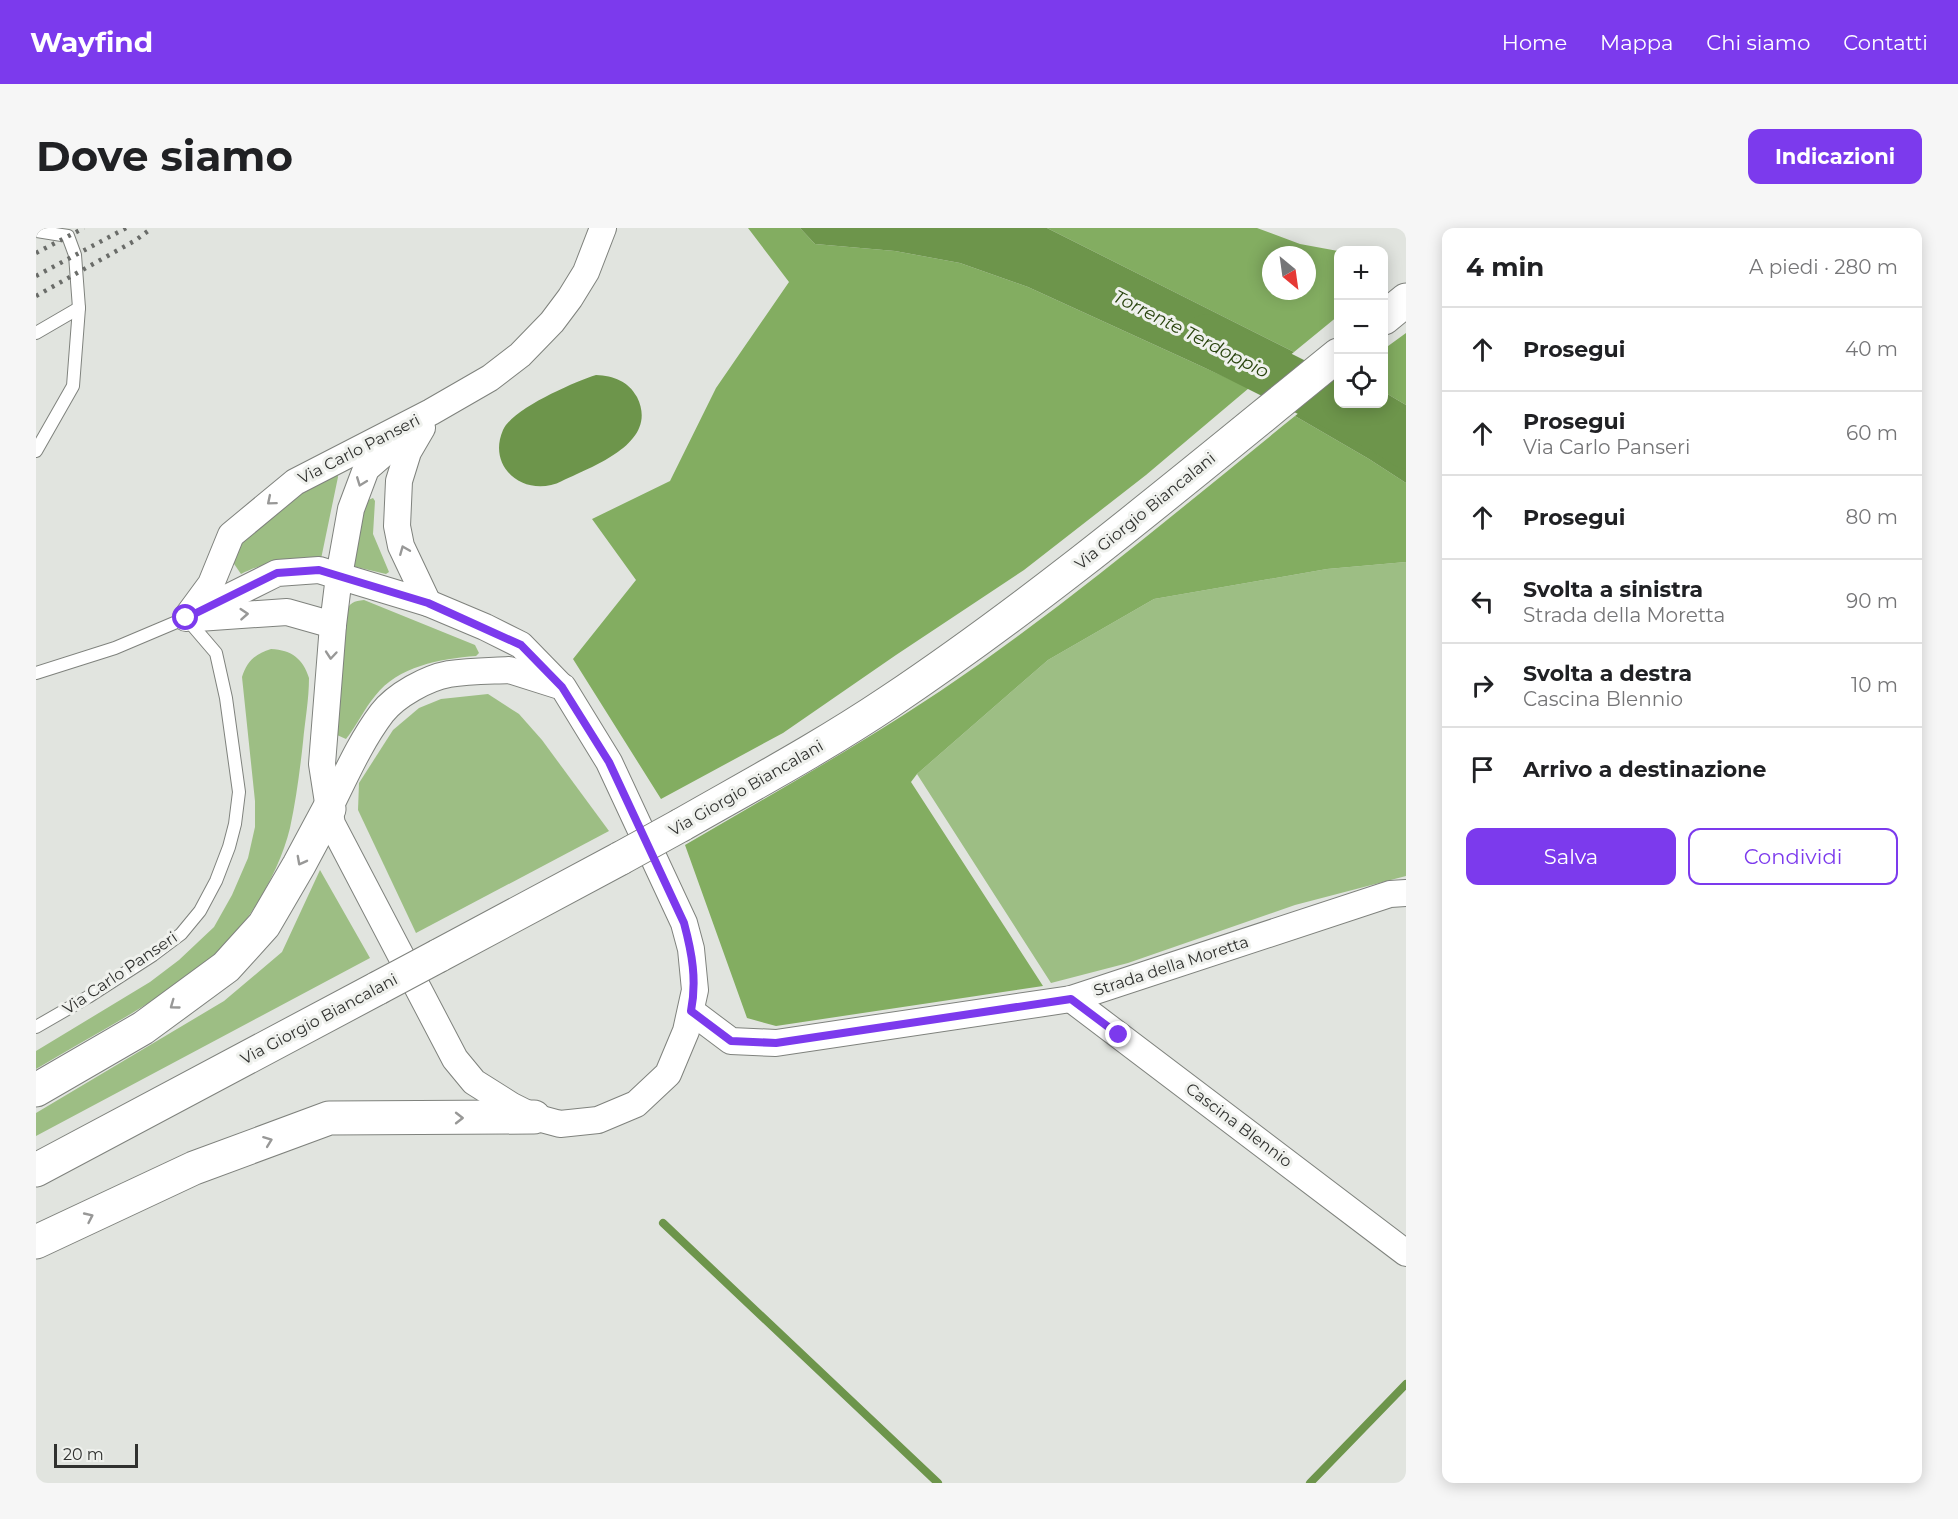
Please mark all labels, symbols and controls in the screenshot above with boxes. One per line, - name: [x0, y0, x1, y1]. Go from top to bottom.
- text: Wayfind: [30, 25, 153, 59]
- text: Home: [1502, 30, 1567, 55]
- text: Mappa: [1600, 30, 1673, 55]
- text: Chi siamo: [1706, 30, 1810, 55]
- text: Contatti: [1843, 30, 1928, 55]
- button: Indicazioni: [1748, 129, 1922, 184]
- text: Dove siamo: [36, 130, 293, 182]
- north arrow: [1262, 246, 1316, 300]
- map controls: [1334, 246, 1388, 408]
- button: +: [1334, 246, 1388, 300]
- text: 4 min: [1466, 251, 1544, 283]
- text: A piedi · 280 m: [1749, 255, 1898, 279]
- water label: Torrente Terdoppio: [1110, 285, 1272, 383]
- button: −: [1334, 300, 1388, 354]
- icon: ahead: [1466, 333, 1499, 366]
- text: Prosegui: [1523, 336, 1625, 363]
- text: 40 m: [1845, 337, 1898, 361]
- button: locate: [1334, 354, 1388, 408]
- text: Prosegui: [1523, 408, 1625, 435]
- street label: Via Carlo Panseri: [295, 410, 423, 488]
- icon: ahead: [1466, 417, 1499, 450]
- text: 60 m: [1846, 421, 1898, 445]
- text: Via Carlo Panseri: [1523, 435, 1690, 459]
- street label: Via Giorgio Biancalani: [1071, 448, 1219, 574]
- one-way arrow: [356, 477, 369, 487]
- one-way arrow: [266, 494, 277, 505]
- icon: ahead: [1466, 501, 1499, 534]
- text: Prosegui: [1523, 504, 1625, 531]
- text: 80 m: [1846, 505, 1898, 529]
- one-way arrow: [399, 545, 411, 556]
- text: Svolta a sinistra: [1523, 576, 1703, 603]
- icon: left: [1466, 585, 1499, 618]
- text: 90 m: [1846, 589, 1898, 613]
- text: Strada della Moretta: [1523, 603, 1725, 627]
- route start: [172, 604, 198, 630]
- one-way arrow: [240, 608, 249, 621]
- one-way arrow: [324, 650, 337, 659]
- text: Svolta a destra: [1523, 660, 1692, 687]
- icon: right: [1466, 669, 1499, 702]
- text: 10 m: [1851, 673, 1898, 697]
- text: Cascina Blennio: [1523, 687, 1683, 711]
- street label: Via Giorgio Biancalani: [665, 736, 827, 840]
- icon: arrive: [1466, 753, 1499, 786]
- text: Arrivo a destinazione: [1523, 756, 1766, 783]
- button: Salva: [1466, 828, 1676, 885]
- button: Condividi: [1688, 828, 1898, 885]
- one-way arrow: [297, 855, 308, 865]
- street label: Via Carlo Panseri: [59, 928, 181, 1018]
- street label: Strada della Moretta: [1091, 932, 1251, 1000]
- street label: Via Giorgio Biancalani: [237, 969, 401, 1069]
- one-way arrow: [170, 998, 181, 1009]
- route end: [1105, 1021, 1131, 1047]
- street label: Cascina Blennio: [1182, 1079, 1296, 1171]
- one-way arrow: [454, 1112, 463, 1124]
- one-way arrow: [262, 1135, 273, 1148]
- one-way arrow: [83, 1213, 94, 1225]
- scale bar: [54, 1441, 138, 1468]
- text: 20 m: [63, 1445, 104, 1464]

